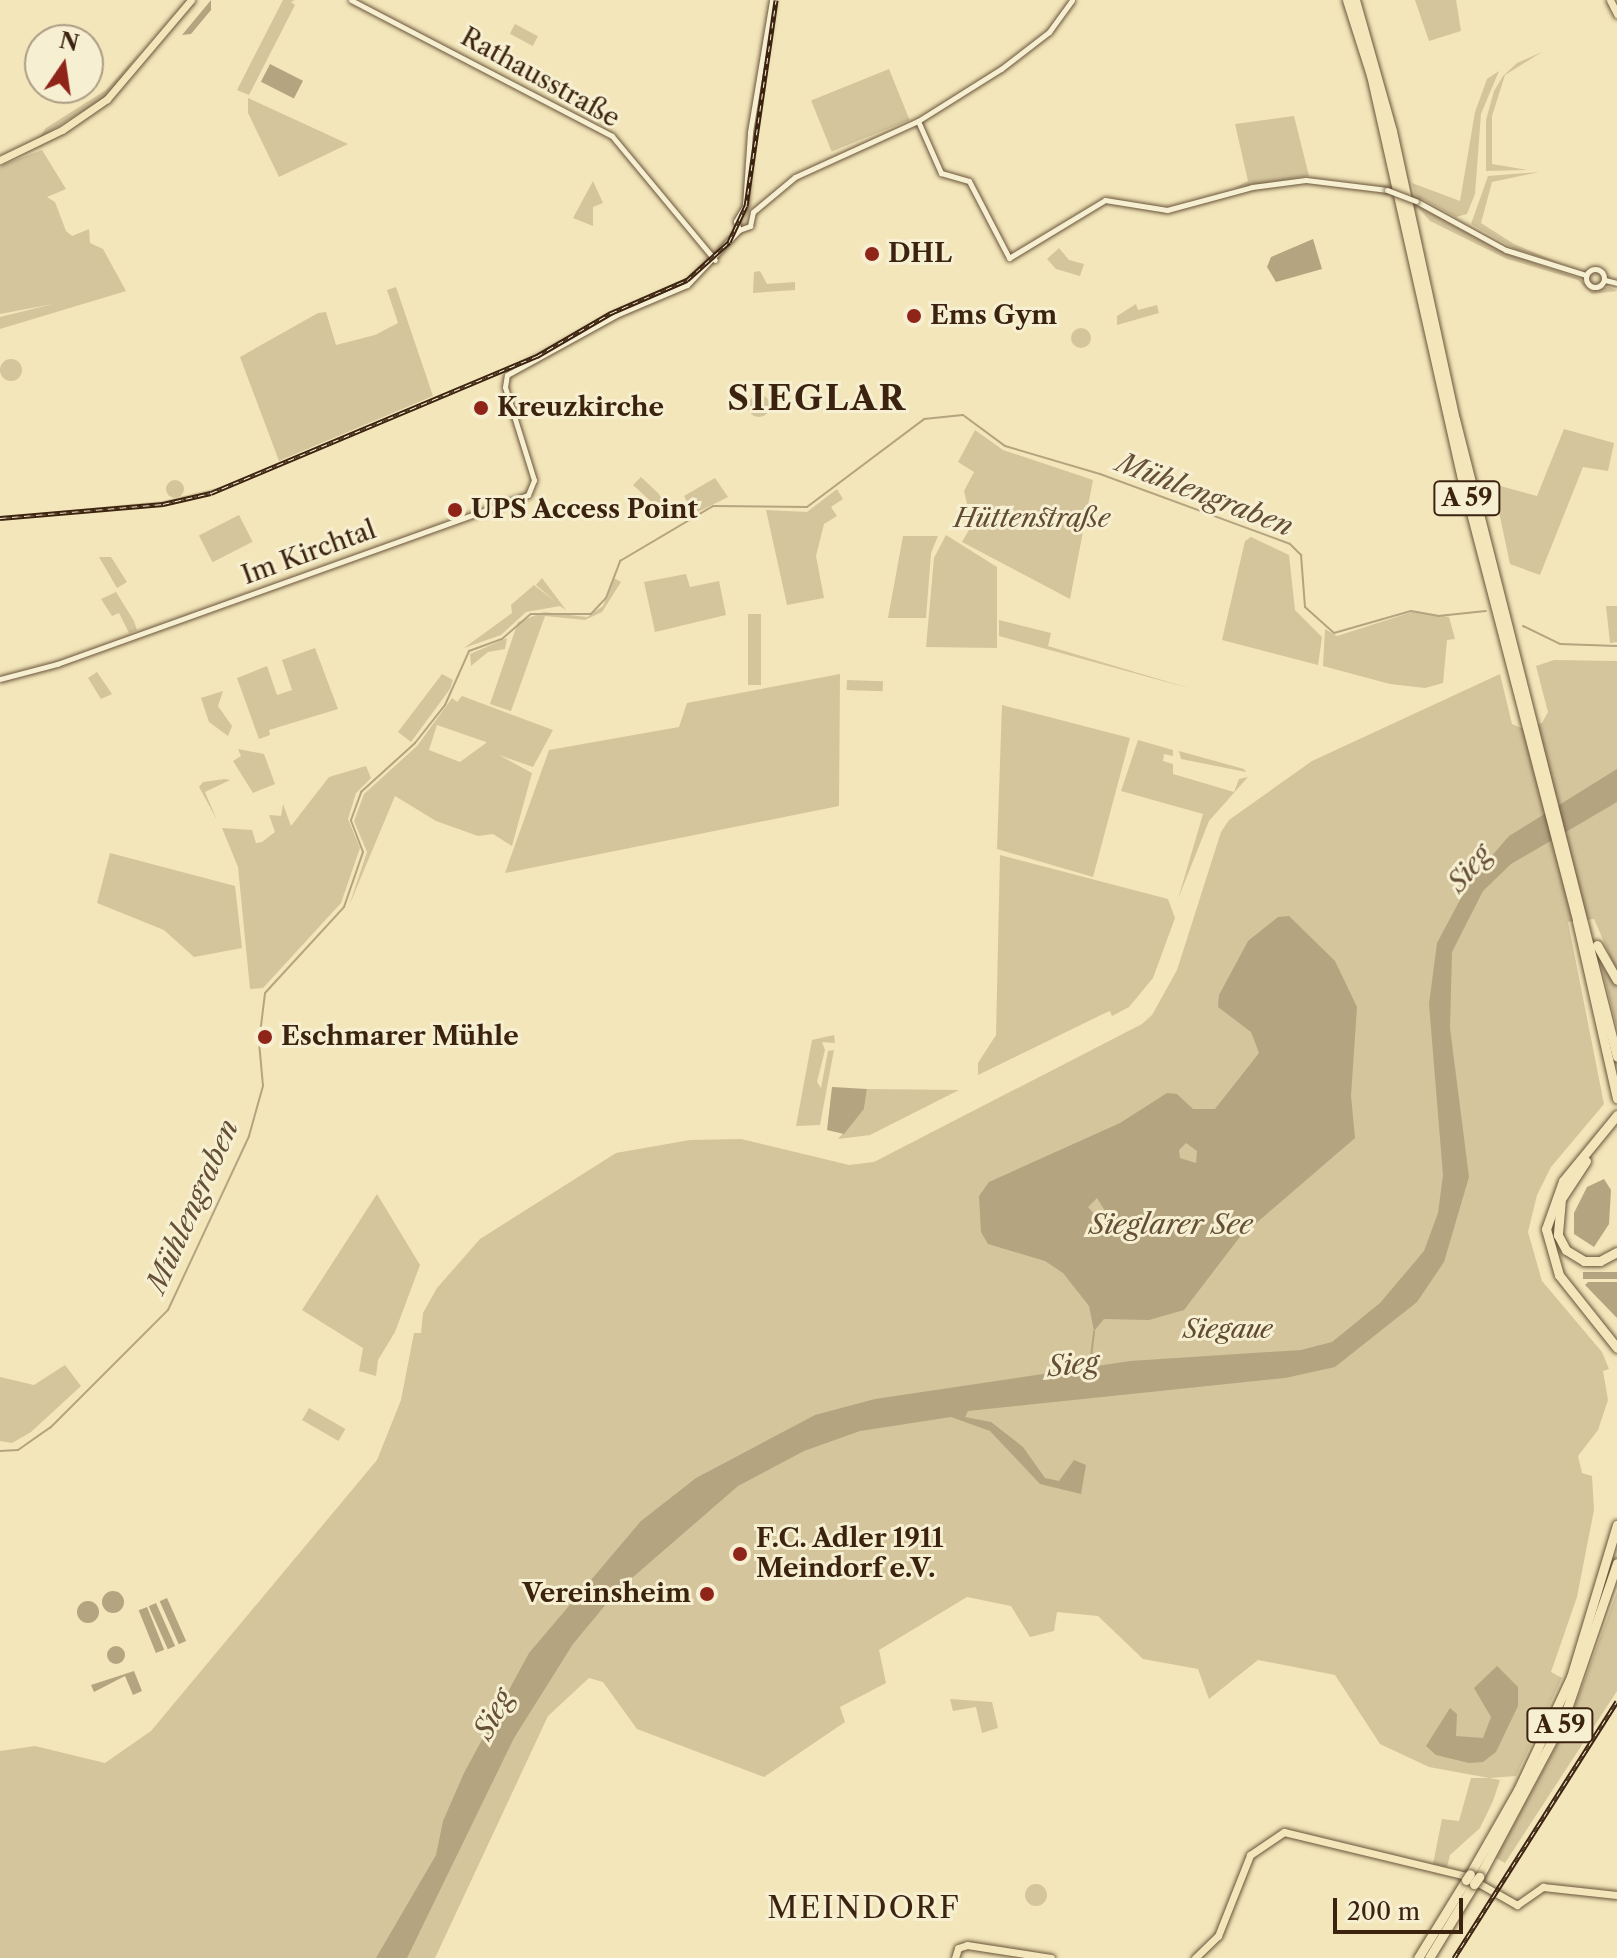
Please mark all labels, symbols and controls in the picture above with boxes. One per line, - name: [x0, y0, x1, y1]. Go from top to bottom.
- street label: Rathausstraße: [455, 22, 625, 134]
- north arrow: [24, 24, 104, 104]
- text: N: [57, 27, 81, 57]
- place label: DHL: [888, 238, 952, 270]
- marker: DHL: [863, 245, 881, 263]
- place label: Ems Gym: [930, 300, 1057, 332]
- marker: Ems Gym: [905, 307, 923, 325]
- district label: SIEGLAR: [727, 379, 907, 419]
- place label: Kreuzkirche: [497, 392, 664, 424]
- marker: Kreuzkirche: [472, 399, 490, 417]
- water label: Mühlengraben: [1112, 445, 1298, 543]
- road number: A 59: [1431, 478, 1503, 518]
- place label: UPS Access Point: [471, 494, 699, 526]
- marker: UPS Access Point: [446, 501, 464, 519]
- park label: Hüttenstraße: [954, 503, 1110, 535]
- street label: Im Kirchtal: [238, 514, 380, 592]
- water label: Sieg: [1440, 838, 1498, 898]
- place label: Eschmarer Mühle: [281, 1021, 519, 1053]
- marker: Eschmarer Mühle: [256, 1028, 274, 1046]
- water label: Mühlengraben: [139, 1114, 245, 1298]
- water label: Sieglarer See: [1089, 1207, 1253, 1241]
- park label: Siegaue: [1183, 1314, 1273, 1346]
- water label: Sieg: [1046, 1345, 1100, 1383]
- place label: F.C. Adler 1911 Meindorf e.V.: [756, 1523, 945, 1584]
- marker: F.C. Adler 1911 Meindorf e.V.: [731, 1545, 749, 1563]
- place label: Vereinsheim: [522, 1578, 691, 1610]
- marker: Vereinsheim: [698, 1585, 716, 1603]
- water label: Sieg: [466, 1684, 520, 1744]
- road number: A 59: [1524, 1705, 1596, 1745]
- scale bar: [1337, 1882, 1467, 1932]
- district label: MEINDORF: [767, 1890, 961, 1926]
- text: 200 m: [1347, 1897, 1420, 1926]

